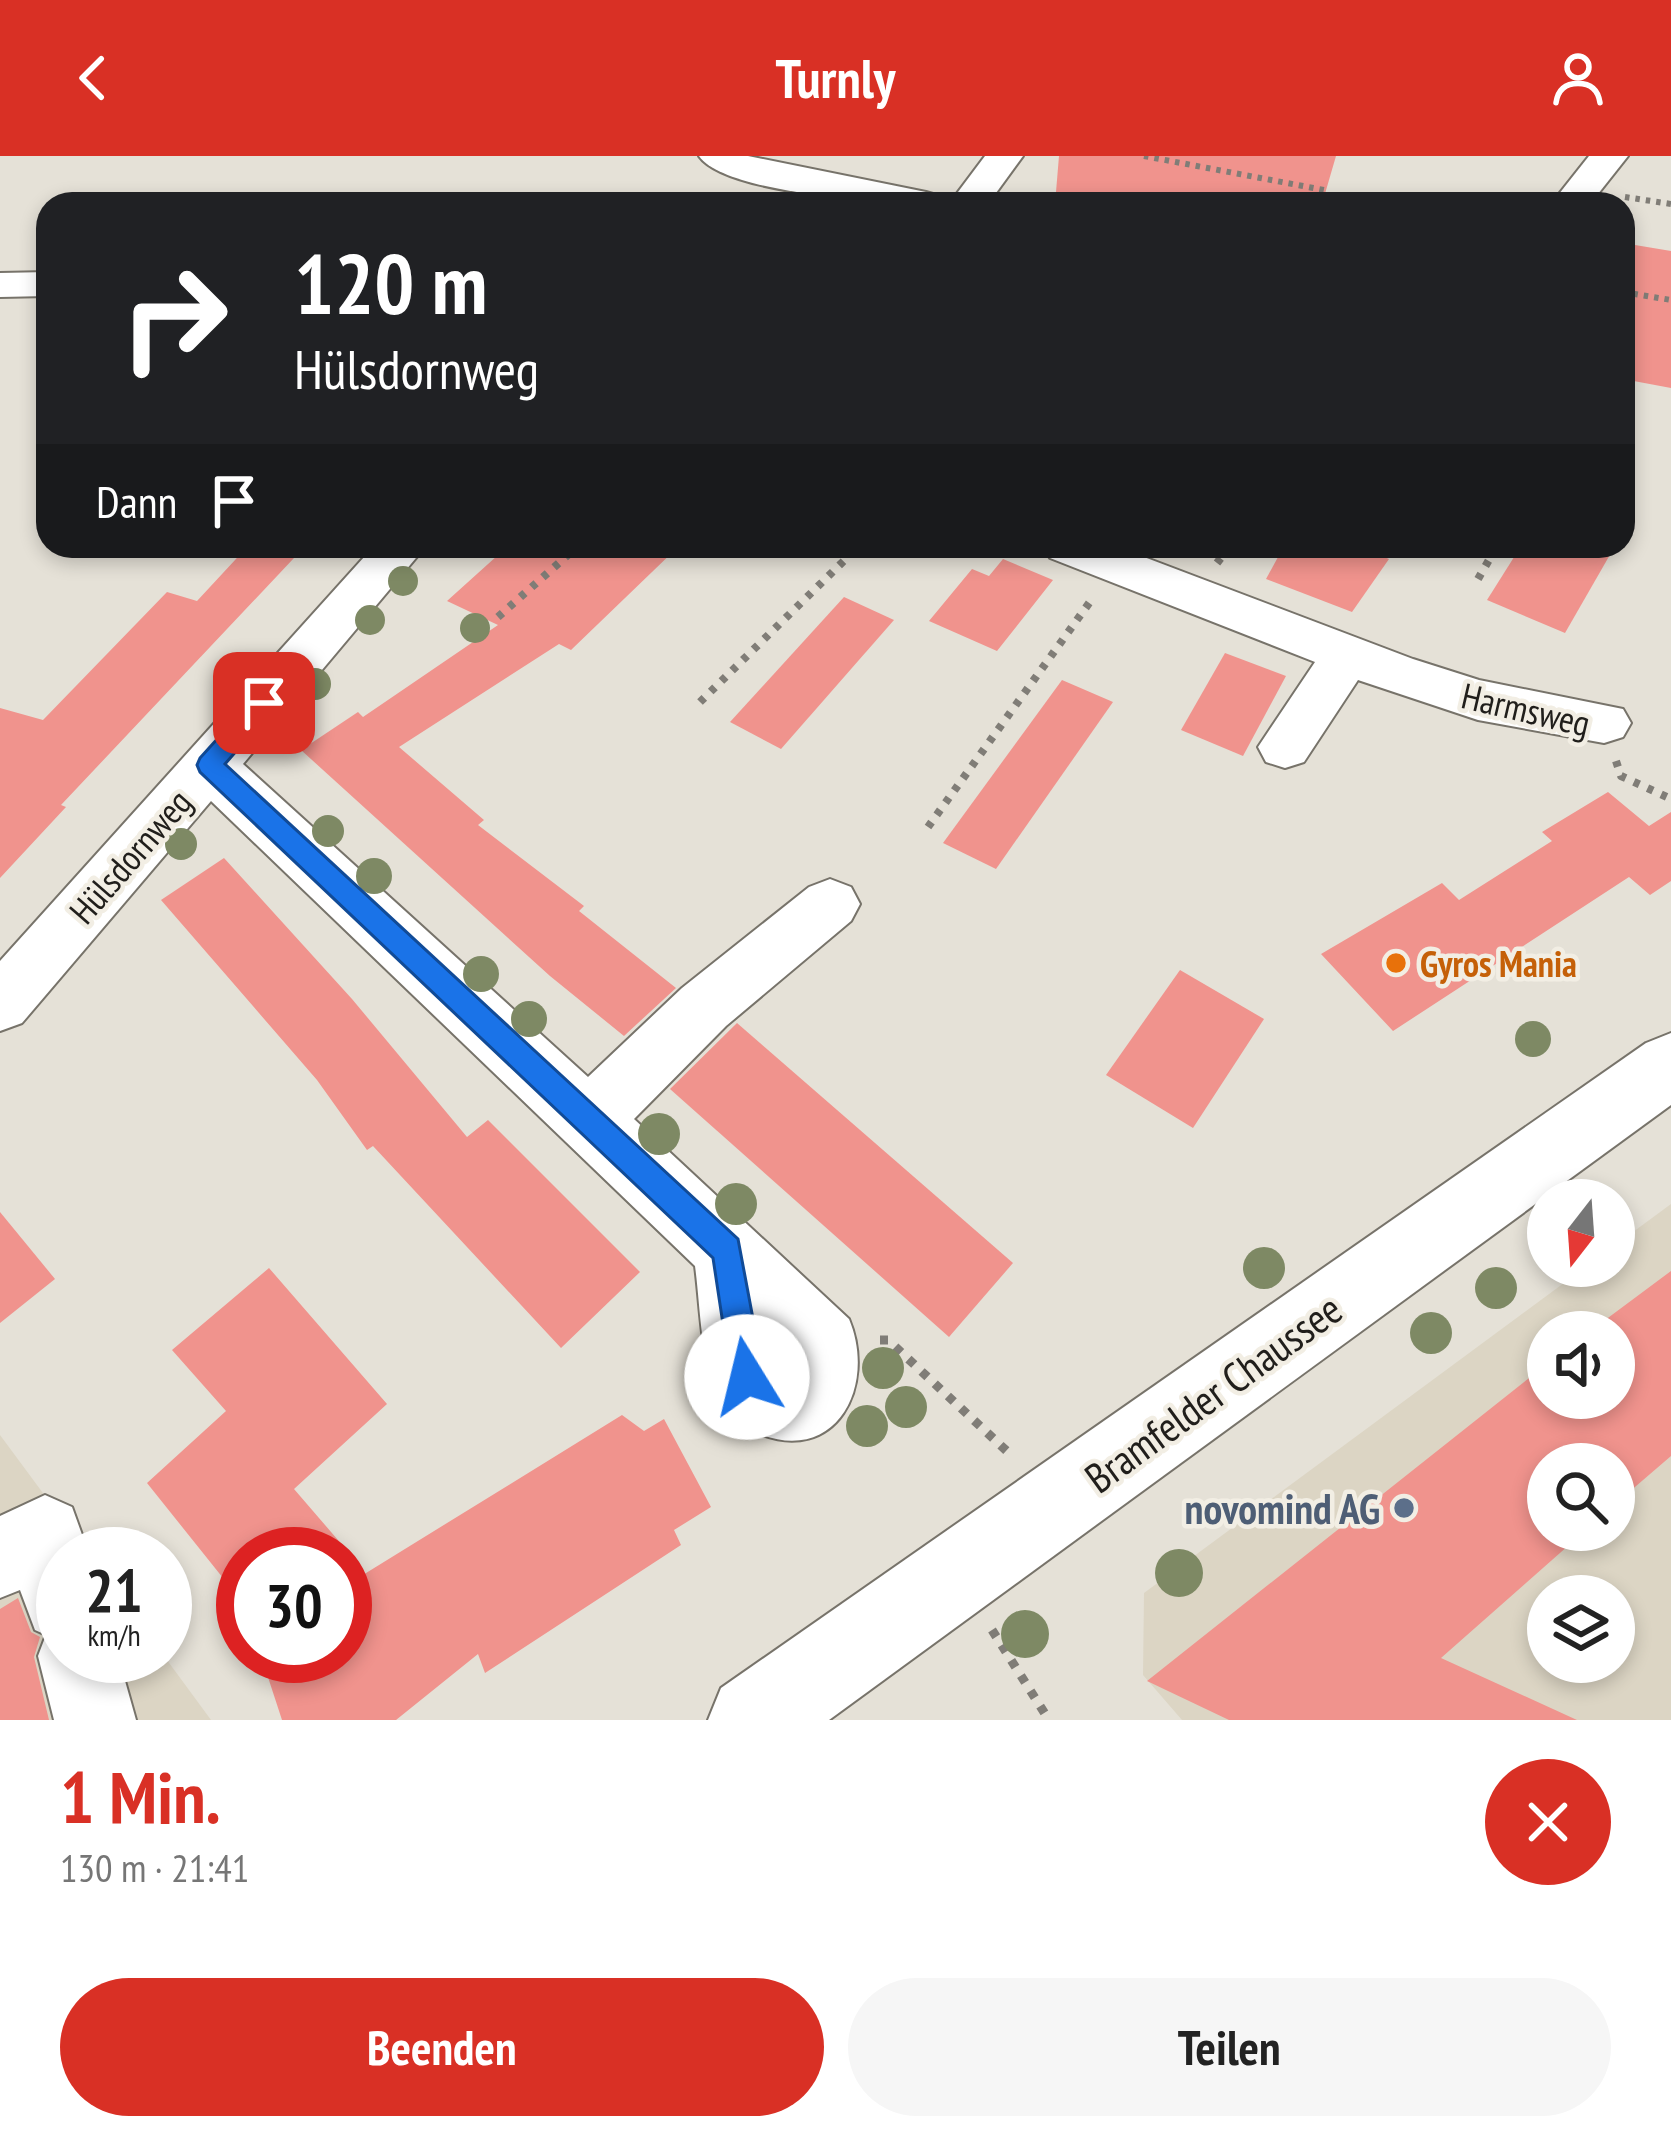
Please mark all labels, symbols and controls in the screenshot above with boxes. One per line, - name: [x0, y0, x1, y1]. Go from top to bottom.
- text: Turnly: [776, 43, 895, 113]
- icon: back: [60, 45, 126, 111]
- icon: person: [1545, 45, 1611, 111]
- text: 120 m: [294, 228, 487, 337]
- icon: right: [96, 240, 252, 396]
- text: Hülsdornweg: [294, 334, 539, 404]
- icon: arrive: [201, 468, 267, 534]
- text: Dann: [96, 472, 177, 530]
- pin: [213, 652, 315, 754]
- icon: arrive: [231, 670, 297, 736]
- street label: Harmsweg: [1457, 671, 1595, 747]
- street label: Hülsdornweg: [59, 779, 201, 933]
- place label: Gyros Mania: [1420, 940, 1577, 987]
- marker: Gyros Mania: [1383, 950, 1409, 976]
- north arrow: [1527, 1179, 1635, 1287]
- map controls: [1527, 1179, 1635, 1683]
- street label: Bramfelder Chaussee: [1074, 1281, 1352, 1505]
- button: sound: [1527, 1311, 1635, 1419]
- position arrow: [684, 1314, 810, 1440]
- button: search: [1527, 1443, 1635, 1551]
- place label: novomind AG: [1185, 1481, 1380, 1536]
- marker: novomind AG: [1391, 1495, 1417, 1521]
- speed limit sign: 30: [216, 1527, 372, 1683]
- text: 21: [85, 1551, 143, 1629]
- button: layers: [1527, 1575, 1635, 1683]
- text: km/h: [87, 1615, 141, 1654]
- text: 1 Min.: [60, 1750, 221, 1843]
- button: close: [1485, 1759, 1611, 1885]
- text: 130 m · 21:41: [60, 1842, 249, 1893]
- button: Beenden: [60, 1978, 824, 2116]
- button: Teilen: [848, 1978, 1611, 2116]

